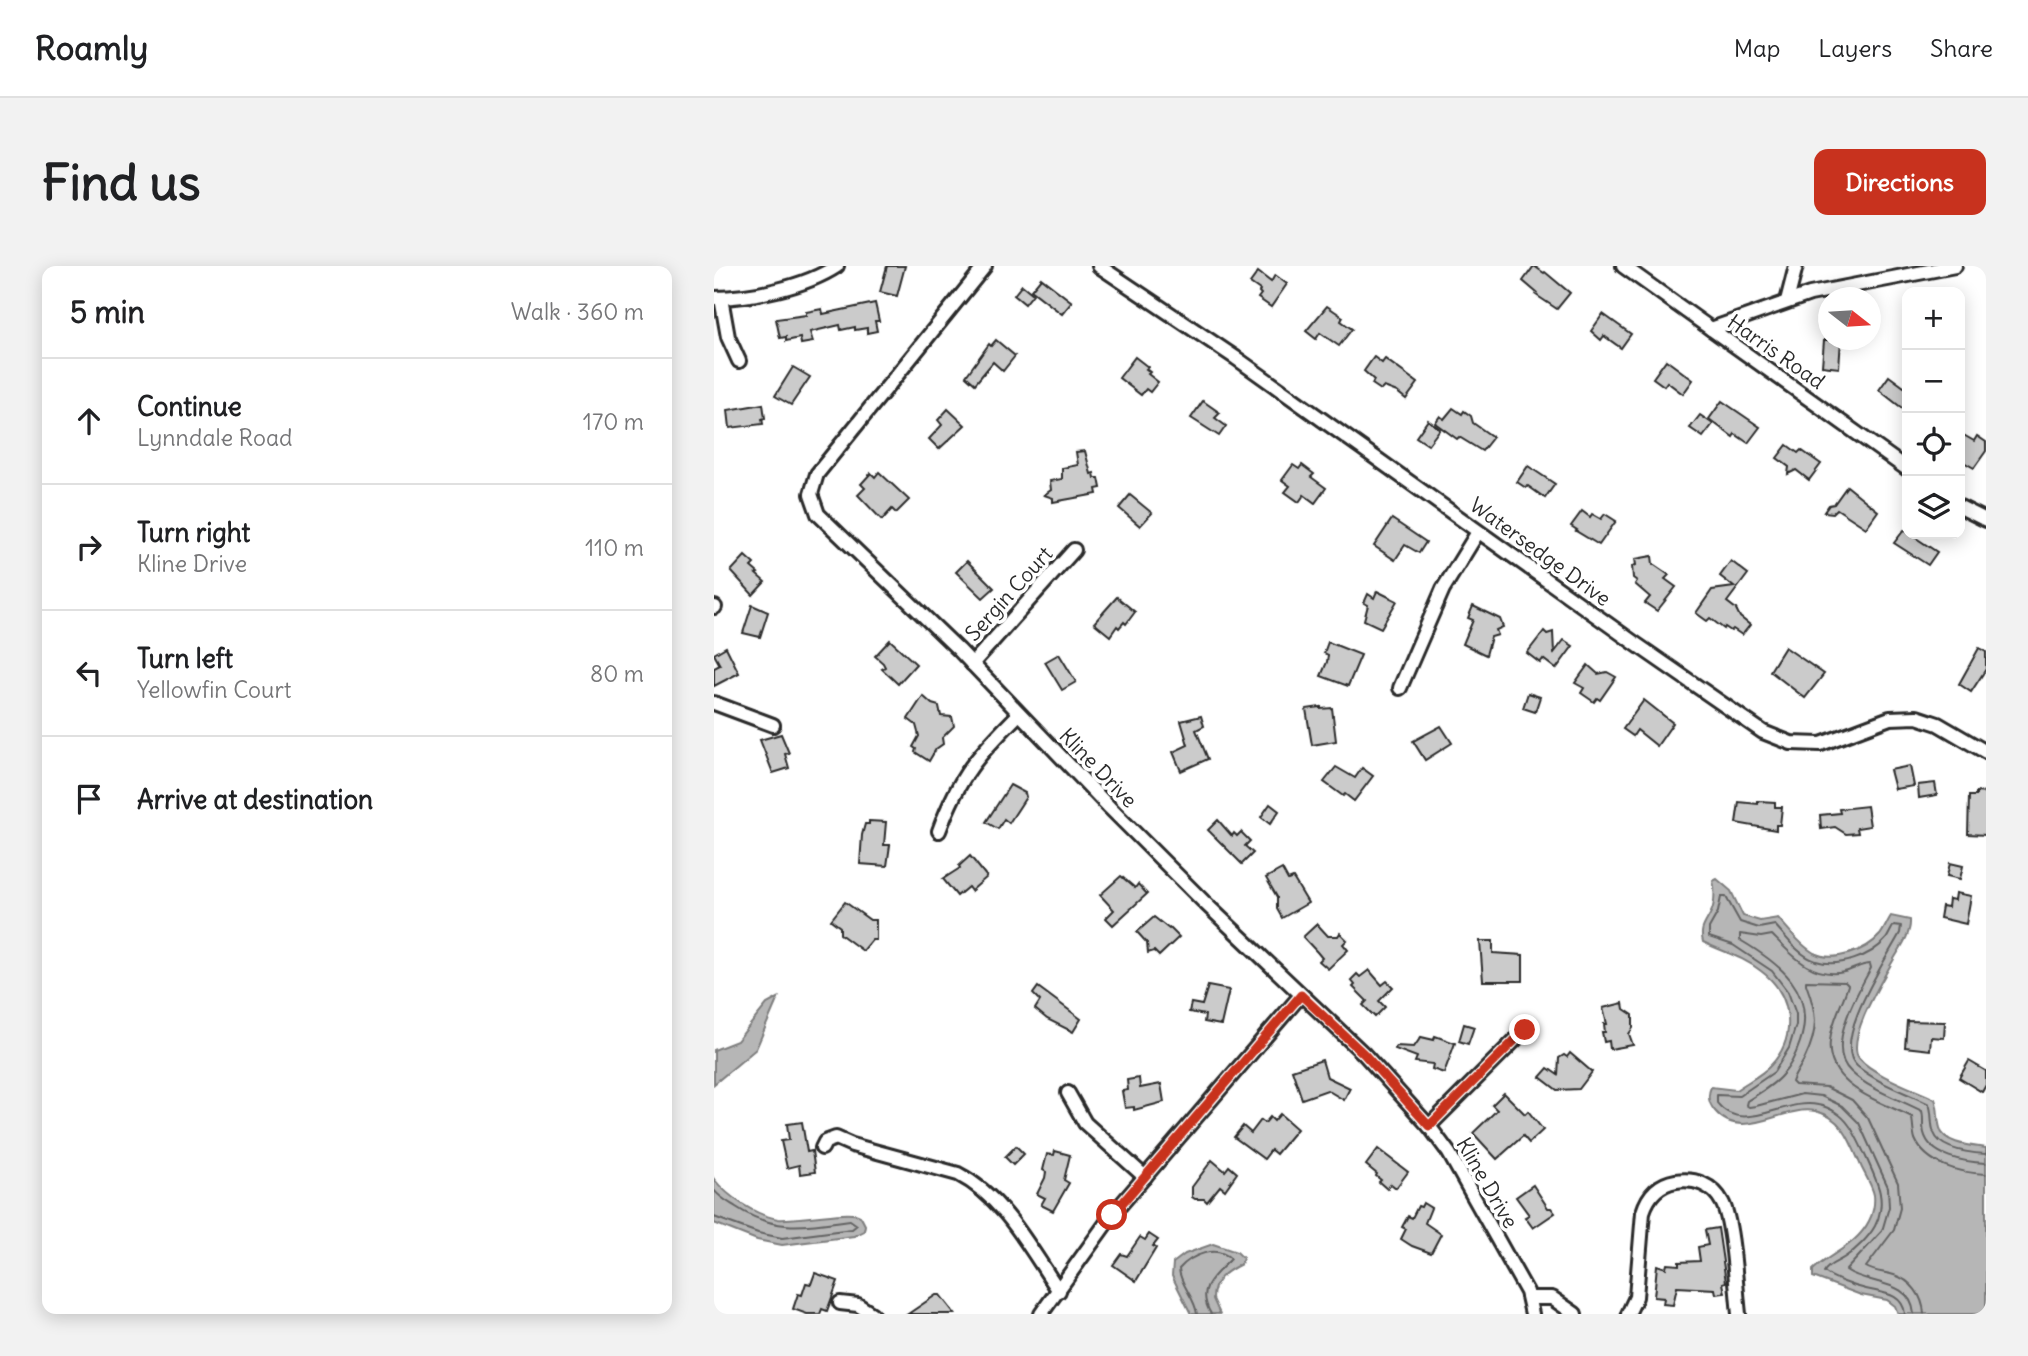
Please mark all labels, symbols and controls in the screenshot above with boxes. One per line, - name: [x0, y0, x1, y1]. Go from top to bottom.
- text: Roamly: [35, 27, 148, 69]
- text: Map: [1734, 33, 1780, 63]
- text: Layers: [1818, 33, 1892, 63]
- text: Share: [1930, 33, 1993, 63]
- button: Directions: [1814, 149, 1986, 215]
- text: Find us: [42, 152, 200, 213]
- north arrow: [1818, 287, 1881, 350]
- map controls: [1902, 287, 1965, 539]
- button: +: [1902, 287, 1965, 350]
- text: 5 min: [70, 293, 145, 331]
- text: Walk · 360 m: [511, 297, 644, 326]
- street label: Harris Road: [1722, 308, 1830, 395]
- button: −: [1902, 350, 1965, 413]
- text: Continue: [137, 390, 242, 423]
- icon: ahead: [70, 402, 108, 440]
- text: 170 m: [583, 407, 644, 436]
- button: locate: [1902, 413, 1965, 476]
- text: Lynndale Road: [137, 423, 293, 452]
- button: layers: [1902, 476, 1965, 539]
- street label: Watersedge Drive: [1464, 491, 1616, 612]
- text: Turn right: [137, 516, 250, 549]
- icon: right: [70, 528, 108, 566]
- text: 110 m: [585, 533, 644, 562]
- street label: Sergin Court: [959, 541, 1058, 647]
- text: Kline Drive: [137, 549, 247, 578]
- text: Turn left: [137, 642, 233, 675]
- icon: left: [70, 654, 108, 692]
- text: 80 m: [590, 659, 644, 688]
- text: Yellowfin Court: [137, 675, 292, 704]
- street label: Kline Drive: [1054, 722, 1143, 813]
- icon: arrive: [70, 780, 108, 818]
- text: Arrive at destination: [137, 783, 373, 816]
- route end: [1509, 1014, 1540, 1045]
- street label: Kline Drive: [1451, 1132, 1524, 1233]
- route start: [1096, 1199, 1127, 1230]

